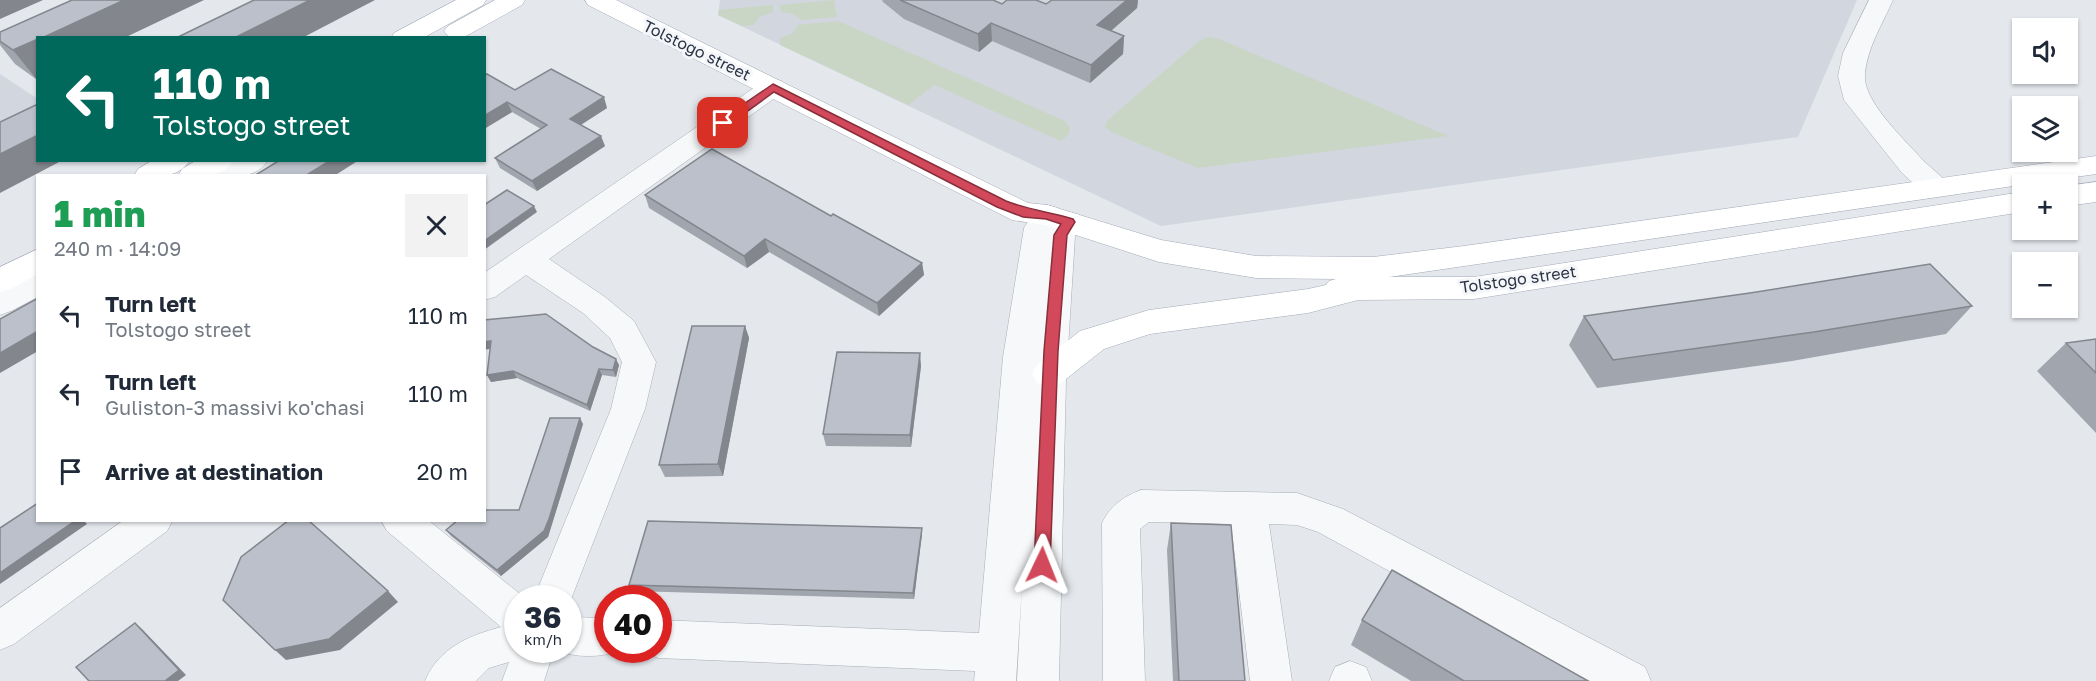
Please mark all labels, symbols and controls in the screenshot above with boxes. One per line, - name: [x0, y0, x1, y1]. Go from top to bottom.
- street label: Tolstogo street: [640, 15, 754, 85]
- map controls: [2012, 18, 2078, 318]
- button: sound: [2012, 18, 2078, 84]
- text: 110 m: [153, 58, 271, 108]
- icon: left: [54, 60, 132, 138]
- button: layers: [2012, 96, 2078, 162]
- pin: [697, 97, 748, 148]
- icon: arrive: [706, 106, 739, 139]
- text: Tolstogo street: [153, 109, 351, 141]
- button: +: [2012, 174, 2078, 240]
- text: 1 min: [54, 192, 145, 235]
- button: close: [405, 194, 468, 257]
- text: 240 m · 14:09: [54, 236, 181, 260]
- button: −: [2012, 252, 2078, 318]
- street label: Tolstogo street: [1459, 261, 1577, 297]
- text: Turn left: [105, 290, 196, 317]
- icon: left: [54, 299, 87, 332]
- text: 110 m: [408, 302, 468, 329]
- text: Tolstogo street: [105, 317, 251, 341]
- text: Turn left: [105, 368, 196, 395]
- icon: left: [54, 377, 87, 410]
- text: 110 m: [408, 380, 468, 407]
- text: Guliston-3 massivi ko'chasi: [105, 395, 365, 419]
- icon: arrive: [54, 455, 87, 488]
- text: Arrive at destination: [105, 458, 323, 485]
- text: 20 m: [417, 458, 468, 485]
- position arrow: [1010, 533, 1074, 597]
- speed limit sign: 40: [594, 585, 672, 663]
- text: 36: [524, 599, 562, 635]
- text: km/h: [524, 630, 562, 648]

